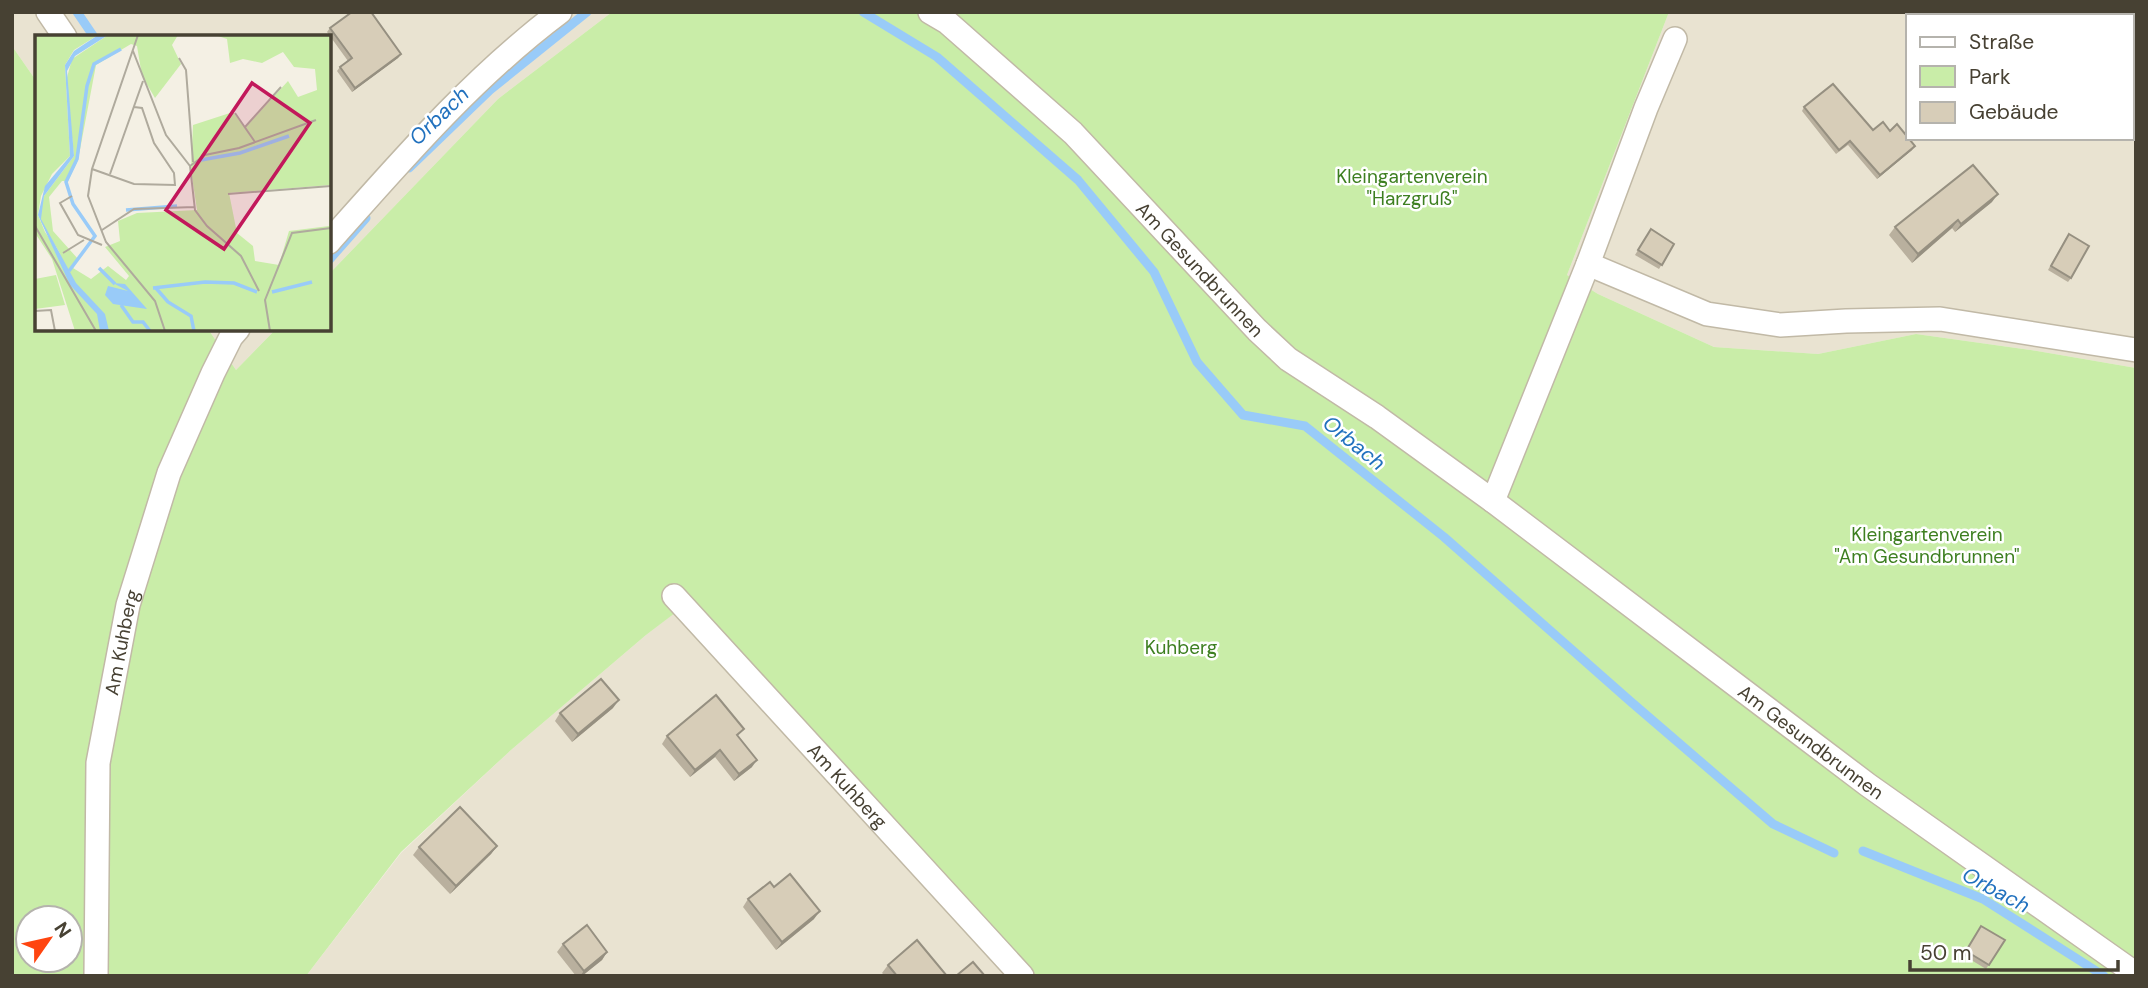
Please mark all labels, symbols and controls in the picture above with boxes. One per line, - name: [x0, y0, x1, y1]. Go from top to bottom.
- legend: [1906, 14, 2134, 140]
- text: Straße: [1969, 28, 2034, 56]
- inset map: [35, 35, 331, 331]
- text: Park: [1969, 63, 2011, 91]
- water label: Orbach: [403, 81, 475, 151]
- text: Gebäude: [1969, 98, 2059, 126]
- park label: Kleingartenverein "Harzgruß": [1336, 164, 1488, 211]
- street label: Am Gesundbrunnen: [1130, 197, 1269, 343]
- water label: Orbach: [1317, 409, 1391, 477]
- park label: Kleingartenverein "Am Gesundbrunnen": [1834, 522, 2020, 569]
- street label: Am Kuhberg: [99, 586, 145, 697]
- park label: Kuhberg: [1145, 635, 1218, 660]
- street label: Am Gesundbrunnen: [1733, 679, 1889, 805]
- street label: Am Kuhberg: [802, 738, 893, 834]
- water label: Orbach: [1957, 861, 2035, 919]
- north arrow: [14, 904, 84, 974]
- text: N: [48, 917, 77, 943]
- scale bar: [1910, 928, 2118, 972]
- text: 50 m: [1920, 939, 1971, 967]

